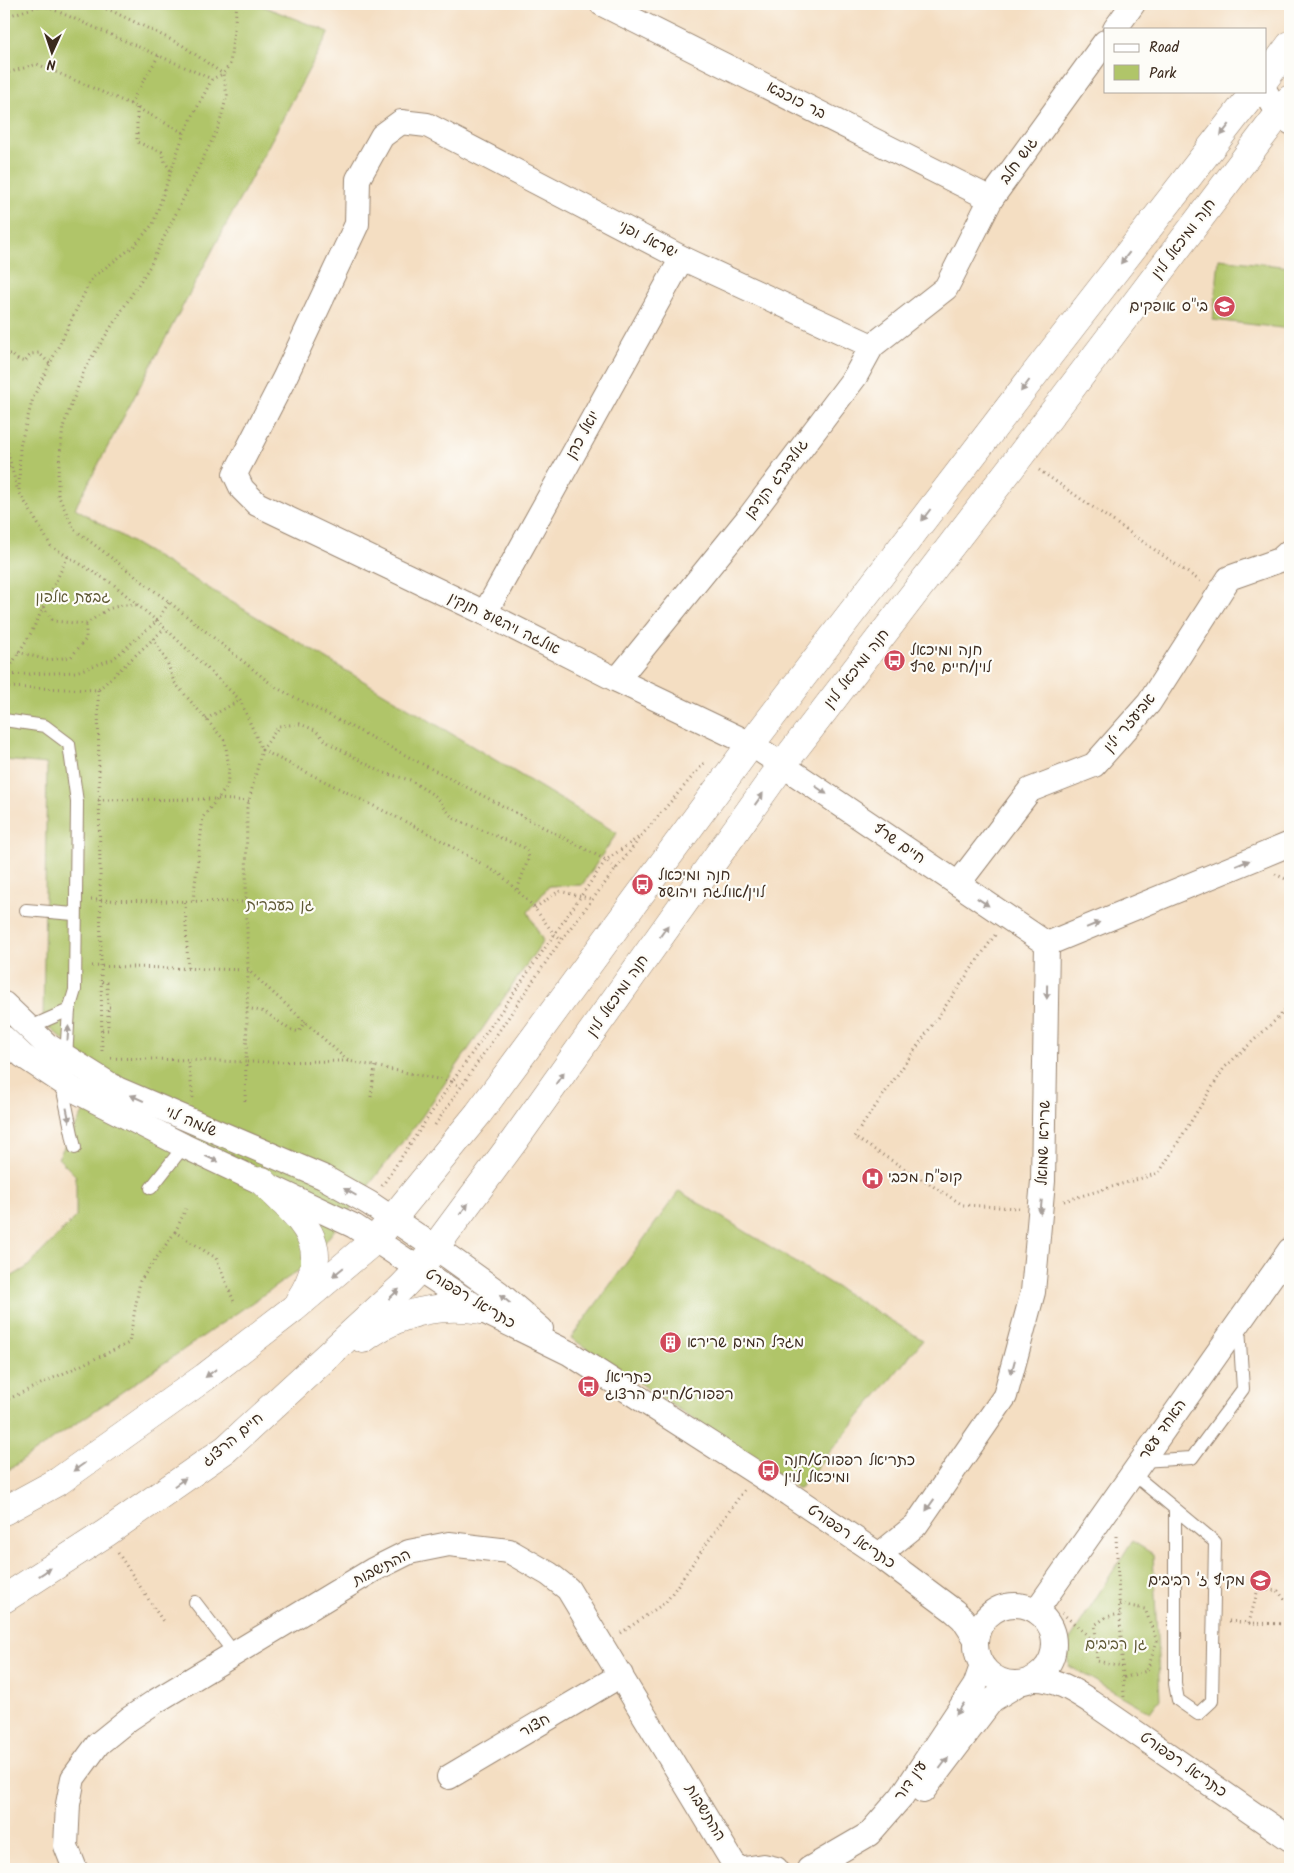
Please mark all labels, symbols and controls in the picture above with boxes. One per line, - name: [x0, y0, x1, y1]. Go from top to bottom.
- north arrow: [28, 28, 78, 78]
- legend: [1104, 28, 1266, 92]
- text: Road: [1149, 36, 1180, 60]
- text: N: [46, 53, 56, 75]
- text: Park: [1149, 62, 1177, 86]
- street label: בר כוכבא: [762, 76, 830, 126]
- one-way arrow: [1220, 123, 1231, 136]
- street label: גוש חלב: [994, 132, 1044, 190]
- street label: חנה ומיכאל לוין: [1146, 194, 1222, 284]
- street label: ישראל ופני: [614, 215, 682, 265]
- one-way arrow: [1120, 251, 1131, 264]
- place label: בי"ס אופקים: [1129, 295, 1208, 319]
- school or university icon: בי"ס אופקים: [1212, 295, 1236, 319]
- one-way arrow: [1020, 379, 1030, 393]
- street label: יואל כהן: [560, 406, 606, 464]
- street label: גולדברג הנדבן: [739, 434, 815, 524]
- one-way arrow: [921, 508, 932, 521]
- park label: גבעת אלפון: [35, 586, 111, 610]
- street label: אולגה ויהשוע חנקין: [444, 586, 564, 662]
- street label: חנה ומיכאל לוין: [818, 624, 896, 714]
- place label: חנה ומיכאל לוין/חיים שרף: [910, 639, 992, 680]
- bus stop icon: חנה ומיכאל לוין/חיים שרף: [882, 648, 906, 672]
- street label: אביעזר ילין: [1098, 688, 1162, 758]
- one-way arrow: [814, 785, 827, 795]
- one-way arrow: [754, 792, 764, 806]
- street label: חיים שרף: [868, 817, 930, 871]
- one-way arrow: [1236, 859, 1250, 867]
- place label: חנה ומיכאל לוין/אולגה ויהושע: [658, 864, 766, 905]
- bus stop icon: חנה ומיכאל לוין/אולגה ויהושע: [630, 873, 654, 897]
- park label: גן בעברית: [245, 894, 314, 918]
- one-way arrow: [977, 897, 990, 907]
- one-way arrow: [1085, 921, 1100, 929]
- one-way arrow: [659, 925, 670, 938]
- street label: חנה ומיכאל לוין: [581, 950, 655, 1042]
- one-way arrow: [1042, 985, 1050, 1001]
- one-way arrow: [64, 1025, 72, 1041]
- one-way arrow: [555, 1071, 565, 1084]
- one-way arrow: [130, 1094, 144, 1102]
- street label: שלמה לוי: [161, 1100, 221, 1144]
- street label: שרירא שמואל: [1031, 1100, 1057, 1186]
- one-way arrow: [64, 1107, 72, 1122]
- one-way arrow: [205, 1155, 219, 1163]
- hospital icon: קופ"ח מכבי: [860, 1166, 884, 1190]
- place label: קופ"ח מכבי: [888, 1166, 962, 1190]
- one-way arrow: [342, 1188, 357, 1196]
- one-way arrow: [1037, 1200, 1045, 1216]
- one-way arrow: [459, 1203, 470, 1216]
- street label: כתריאל רפפורט: [420, 1262, 520, 1336]
- one-way arrow: [332, 1266, 345, 1277]
- one-way arrow: [387, 1288, 399, 1300]
- one-way arrow: [499, 1293, 512, 1304]
- building icon: מגדל המים שרירא: [659, 1331, 683, 1355]
- place label: מגדל המים שרירא: [687, 1331, 804, 1355]
- one-way arrow: [1008, 1359, 1016, 1374]
- place label: כתריאל רפפורט/חיים הרצוג: [605, 1366, 734, 1407]
- one-way arrow: [205, 1367, 218, 1378]
- bus stop icon: כתריאל רפפורט/חיים הרצוג: [577, 1375, 601, 1399]
- street label: האחד עשר: [1133, 1394, 1193, 1466]
- street label: חיים הרצוג: [197, 1407, 269, 1473]
- place label: כתריאל רפפורט/חנה ומיכאל לוין: [784, 1449, 915, 1490]
- bus stop icon: כתריאל רפפורט/חנה ומיכאל לוין: [756, 1458, 780, 1482]
- one-way arrow: [72, 1462, 86, 1472]
- one-way arrow: [173, 1477, 186, 1487]
- one-way arrow: [925, 1498, 935, 1512]
- street label: כתריאל רפפורט: [802, 1499, 900, 1575]
- street label: ההתישבות: [348, 1543, 415, 1593]
- one-way arrow: [38, 1568, 51, 1577]
- place label: מקיף ז' רביבים: [1148, 1569, 1245, 1593]
- school or university icon: מקיף ז' רביבים: [1249, 1569, 1273, 1593]
- park label: גן רביבים: [1085, 1633, 1147, 1657]
- one-way arrow: [955, 1702, 965, 1715]
- street label: חצור: [515, 1708, 555, 1744]
- street label: כתריאל רפפורט: [1134, 1726, 1232, 1804]
- street label: עין דור: [888, 1756, 934, 1806]
- one-way arrow: [939, 1756, 949, 1770]
- street label: ההתישבות: [678, 1779, 731, 1846]

